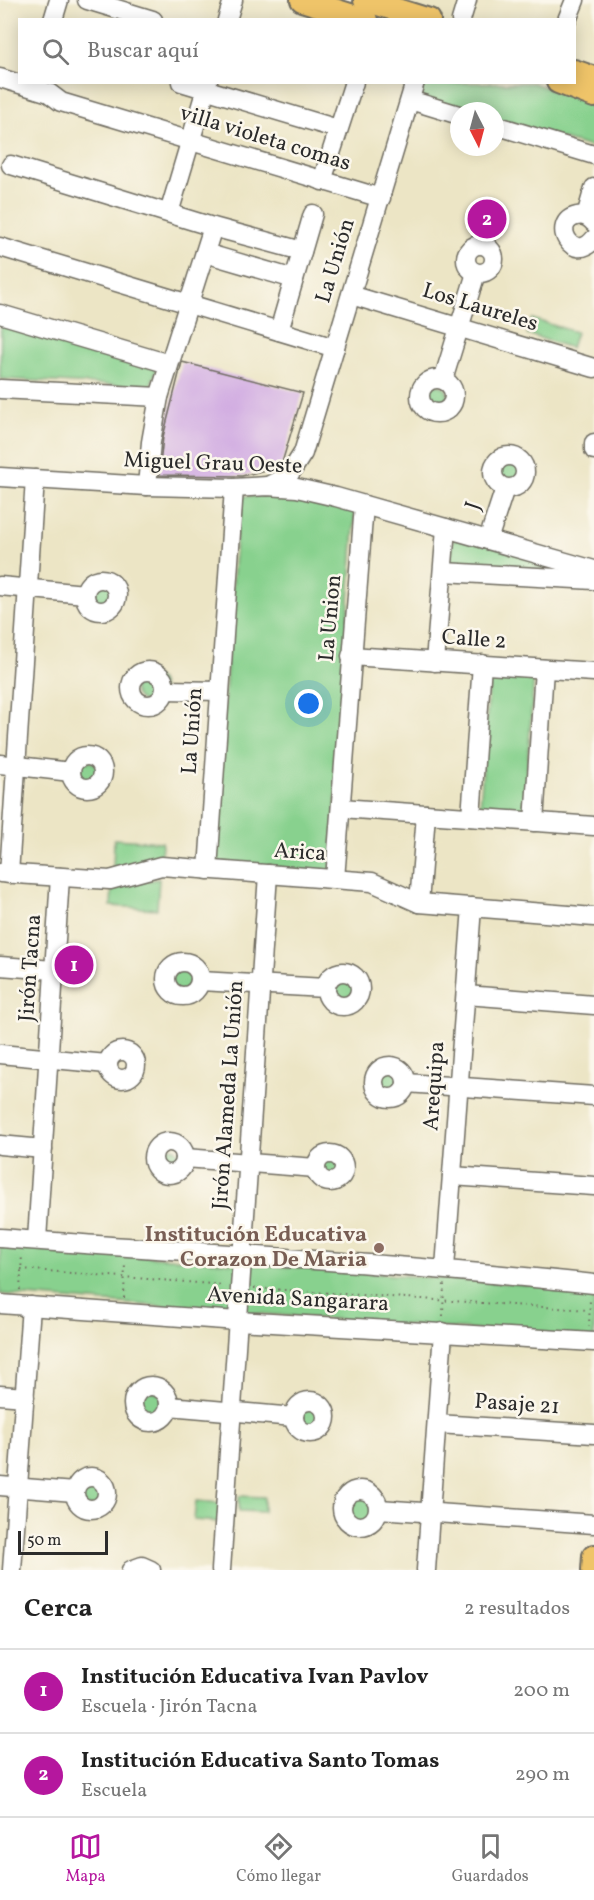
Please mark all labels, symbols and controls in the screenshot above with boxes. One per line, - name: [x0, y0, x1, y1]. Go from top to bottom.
- search box: [18, 18, 576, 84]
- icon: search: [39, 35, 72, 68]
- text: Buscar aquí: [87, 36, 199, 67]
- street label: villa violeta comas: [176, 98, 354, 180]
- north arrow: [450, 102, 504, 156]
- pin: 2: [468, 196, 506, 242]
- street label: La Unión: [308, 215, 364, 307]
- street label: Los Laureles: [418, 276, 542, 340]
- street label: Miguel Grau Oeste: [123, 445, 303, 483]
- street label: J: [458, 498, 490, 514]
- street label: La Union: [312, 573, 350, 663]
- street label: Calle 2: [440, 622, 508, 658]
- street label: La Unión: [174, 686, 212, 776]
- your location: [294, 689, 323, 718]
- street label: Arica: [273, 836, 327, 870]
- street label: Jirón Tacna: [12, 913, 50, 1023]
- pin: 1: [54, 942, 94, 988]
- street label: Jirón Alameda La Unión: [206, 979, 252, 1211]
- street label: Arequipa: [416, 1040, 454, 1132]
- place label: Institución Educativa Corazon De Maria: [145, 1220, 367, 1276]
- marker: Institución Educativa Corazon De Maria: [372, 1241, 386, 1255]
- street label: Avenida Sangarara: [206, 1280, 390, 1320]
- street label: Pasaje 21: [473, 1387, 561, 1423]
- scale bar: [18, 1528, 108, 1556]
- text: 50 m: [27, 1530, 61, 1552]
- text: Cerca: [24, 1591, 93, 1627]
- text: 2 resultados: [464, 1595, 570, 1623]
- text: Institución Educativa Ivan Pavlov: [81, 1662, 429, 1693]
- text: 1: [39, 1677, 48, 1705]
- text: 200 m: [513, 1677, 570, 1705]
- text: Escuela · Jirón Tacna: [81, 1693, 257, 1721]
- text: Institución Educativa Santo Tomas: [81, 1746, 440, 1777]
- text: 2: [38, 1761, 49, 1789]
- text: 290 m: [515, 1761, 570, 1789]
- text: Escuela: [81, 1777, 147, 1805]
- tab: Mapa: [65, 1830, 105, 1888]
- tab: Cómo llegar: [236, 1830, 321, 1888]
- tab: Guardados: [452, 1830, 529, 1888]

